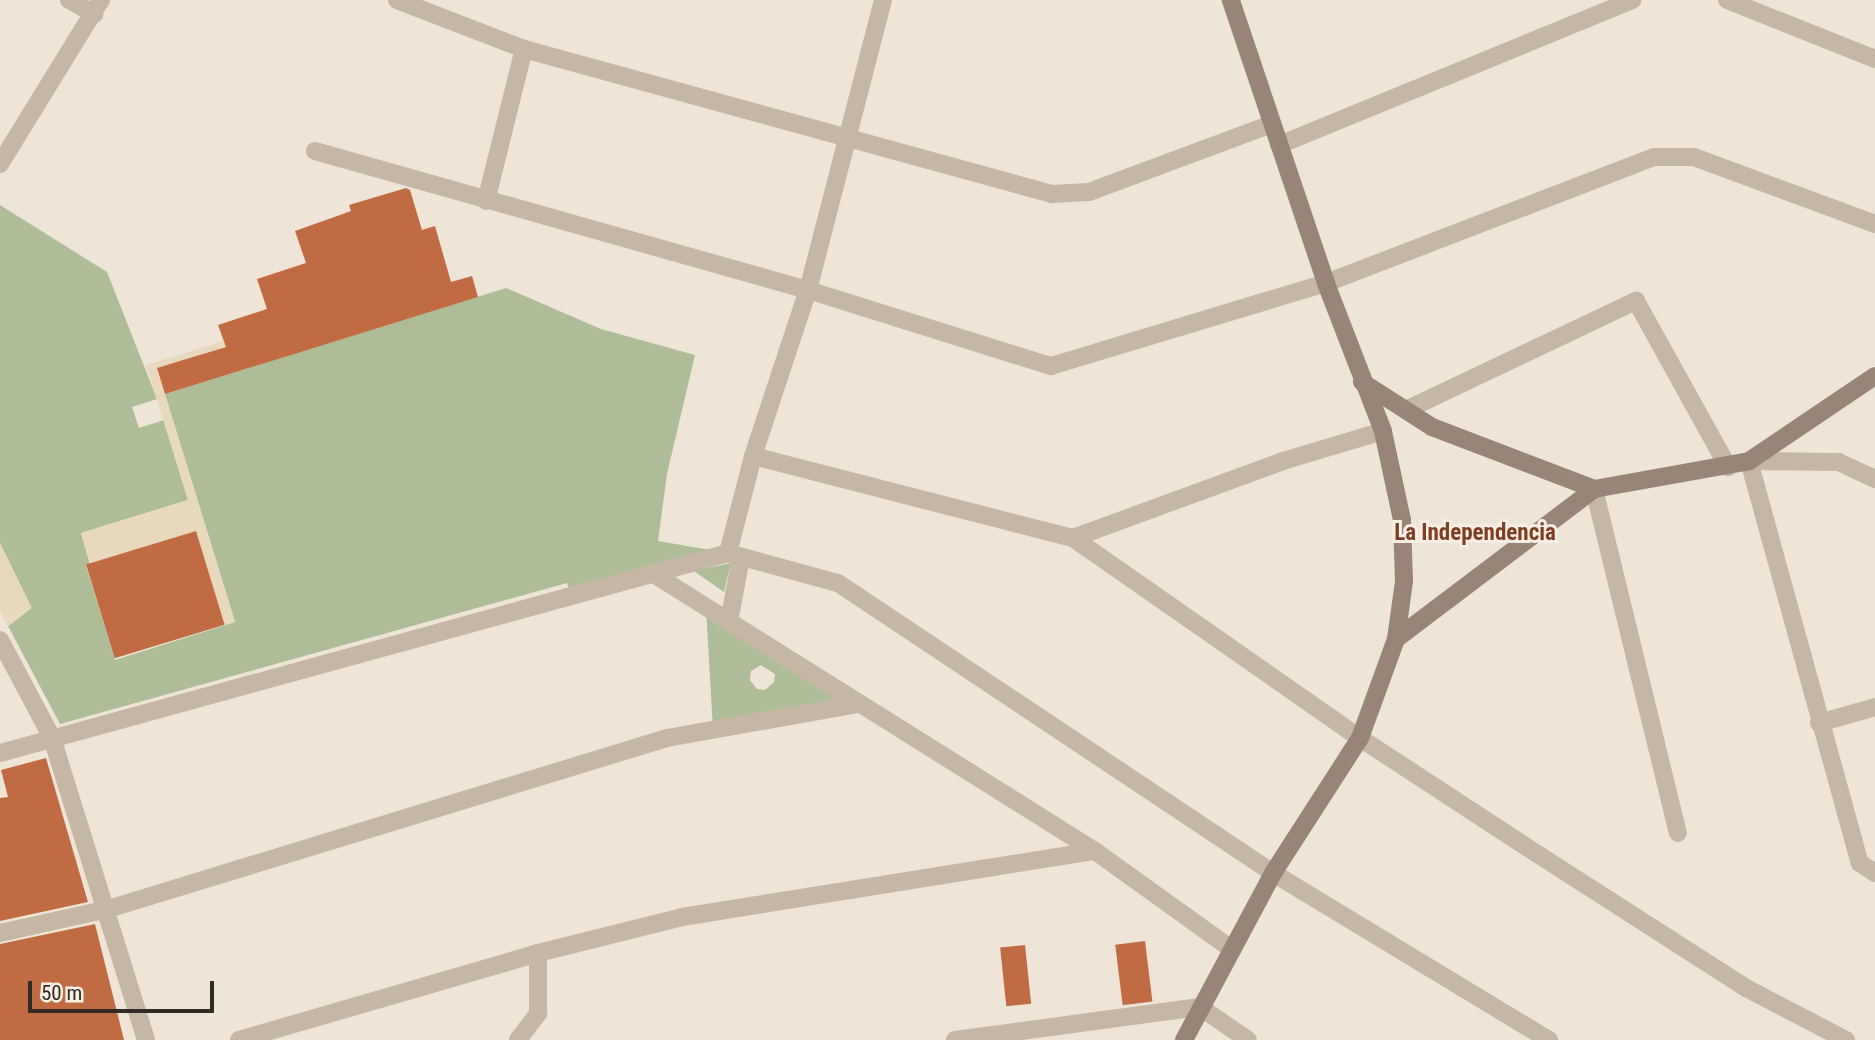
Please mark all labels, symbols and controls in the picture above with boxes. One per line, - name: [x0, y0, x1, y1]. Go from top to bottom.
- district label: La Independencia: [1394, 519, 1556, 547]
- scale bar: [32, 967, 217, 1011]
- text: 50 m: [41, 981, 82, 1005]

